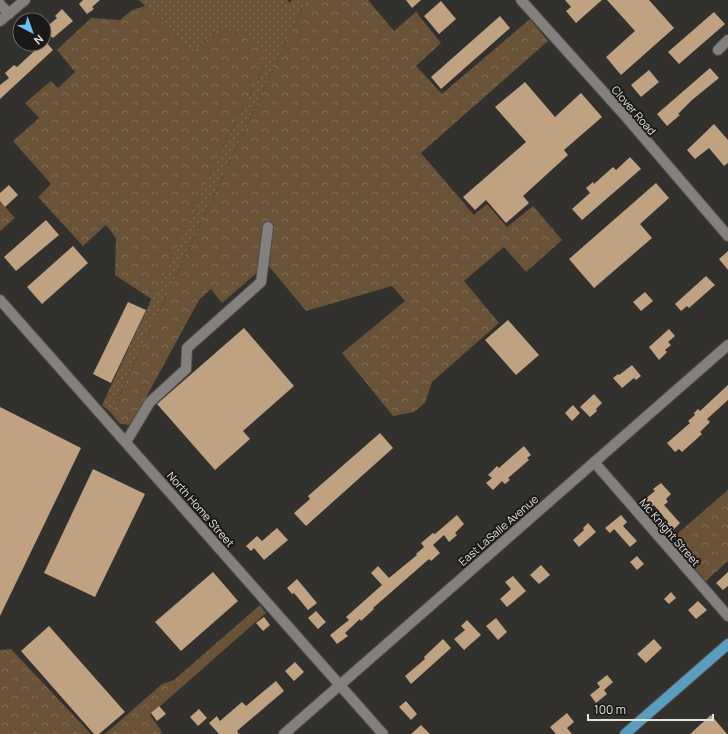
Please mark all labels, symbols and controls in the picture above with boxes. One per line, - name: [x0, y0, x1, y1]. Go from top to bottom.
- north arrow: [12, 12, 52, 52]
- text: N: [31, 32, 47, 48]
- street label: Clover Road: [608, 82, 660, 138]
- street label: North Home Street: [164, 468, 238, 550]
- street label: East LaSalle Avenue: [455, 491, 541, 569]
- street label: Mc Knight Street: [636, 495, 704, 569]
- scale bar: [588, 696, 713, 722]
- text: 100 m: [594, 701, 626, 718]

